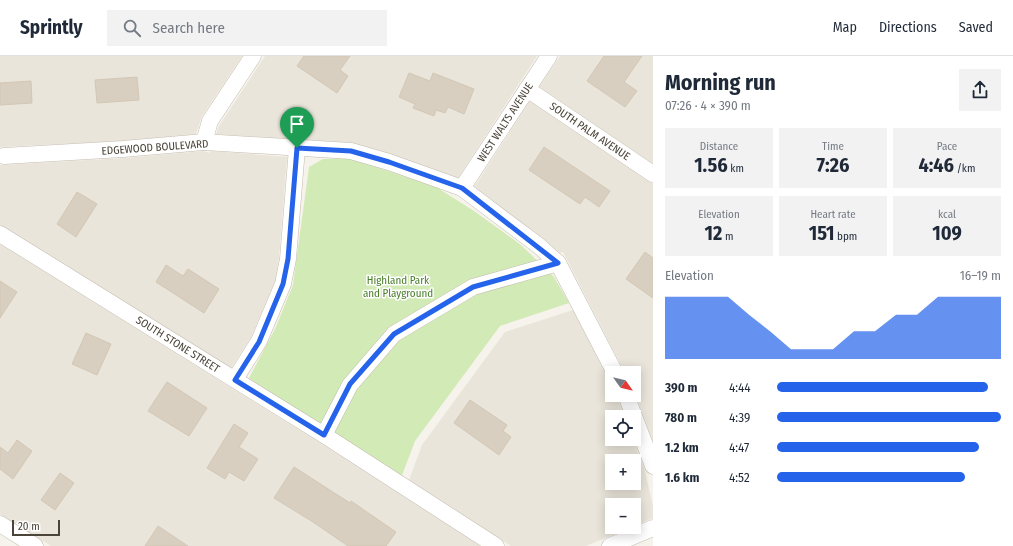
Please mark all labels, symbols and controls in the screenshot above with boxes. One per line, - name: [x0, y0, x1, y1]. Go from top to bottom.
- search box: [107, 10, 387, 46]
- text: Sprintly: [20, 16, 83, 39]
- icon: search: [121, 17, 143, 39]
- text: Search here: [153, 19, 225, 37]
- text: Map: [833, 19, 857, 36]
- text: Directions: [879, 19, 937, 36]
- text: Saved: [959, 19, 993, 36]
- text: Morning run: [665, 69, 776, 96]
- button: share: [959, 69, 1001, 111]
- street label: WEST WALTS AVENUE: [475, 80, 536, 164]
- text: 07:26 · 4 × 390 m: [665, 98, 751, 113]
- street label: SOUTH PALM AVENUE: [547, 100, 632, 163]
- pin: [280, 107, 314, 148]
- icon: arrive: [286, 113, 308, 135]
- street label: EDGEWOOD BOULEVARD: [101, 137, 209, 158]
- text: Distance: [700, 140, 738, 153]
- text: Time: [822, 140, 844, 153]
- text: Pace: [937, 140, 957, 153]
- text: 1.56: [694, 153, 728, 177]
- text: 7:26: [817, 153, 849, 177]
- text: 4:46: [919, 153, 954, 177]
- text: km: [728, 162, 744, 175]
- text: /km: [954, 162, 975, 175]
- text: Elevation: [698, 208, 740, 221]
- text: Heart rate: [810, 208, 856, 221]
- text: kcal: [938, 208, 956, 221]
- text: 12: [705, 221, 722, 245]
- text: 151: [809, 221, 834, 245]
- text: 109: [932, 221, 962, 245]
- text: m: [722, 230, 733, 243]
- text: bpm: [834, 230, 857, 243]
- text: Elevation: [665, 268, 714, 283]
- text: 16–19 m: [960, 268, 1001, 283]
- park label: Highland Park and Playground: [363, 274, 433, 300]
- street label: SOUTH STONE STREET: [134, 313, 223, 376]
- north arrow: [605, 366, 641, 402]
- map controls: [605, 366, 641, 534]
- text: 390 m: [665, 380, 697, 395]
- text: 4:44: [729, 380, 751, 395]
- button: locate: [605, 410, 641, 446]
- text: 780 m: [665, 410, 697, 425]
- text: 4:39: [729, 410, 750, 425]
- text: 1.2 km: [665, 440, 699, 455]
- text: 4:47: [729, 440, 749, 455]
- button: +: [605, 454, 641, 490]
- text: 1.6 km: [665, 470, 699, 485]
- text: 4:52: [729, 470, 750, 485]
- button: −: [605, 498, 641, 534]
- scale bar: [12, 518, 60, 537]
- text: 20 m: [18, 520, 40, 533]

